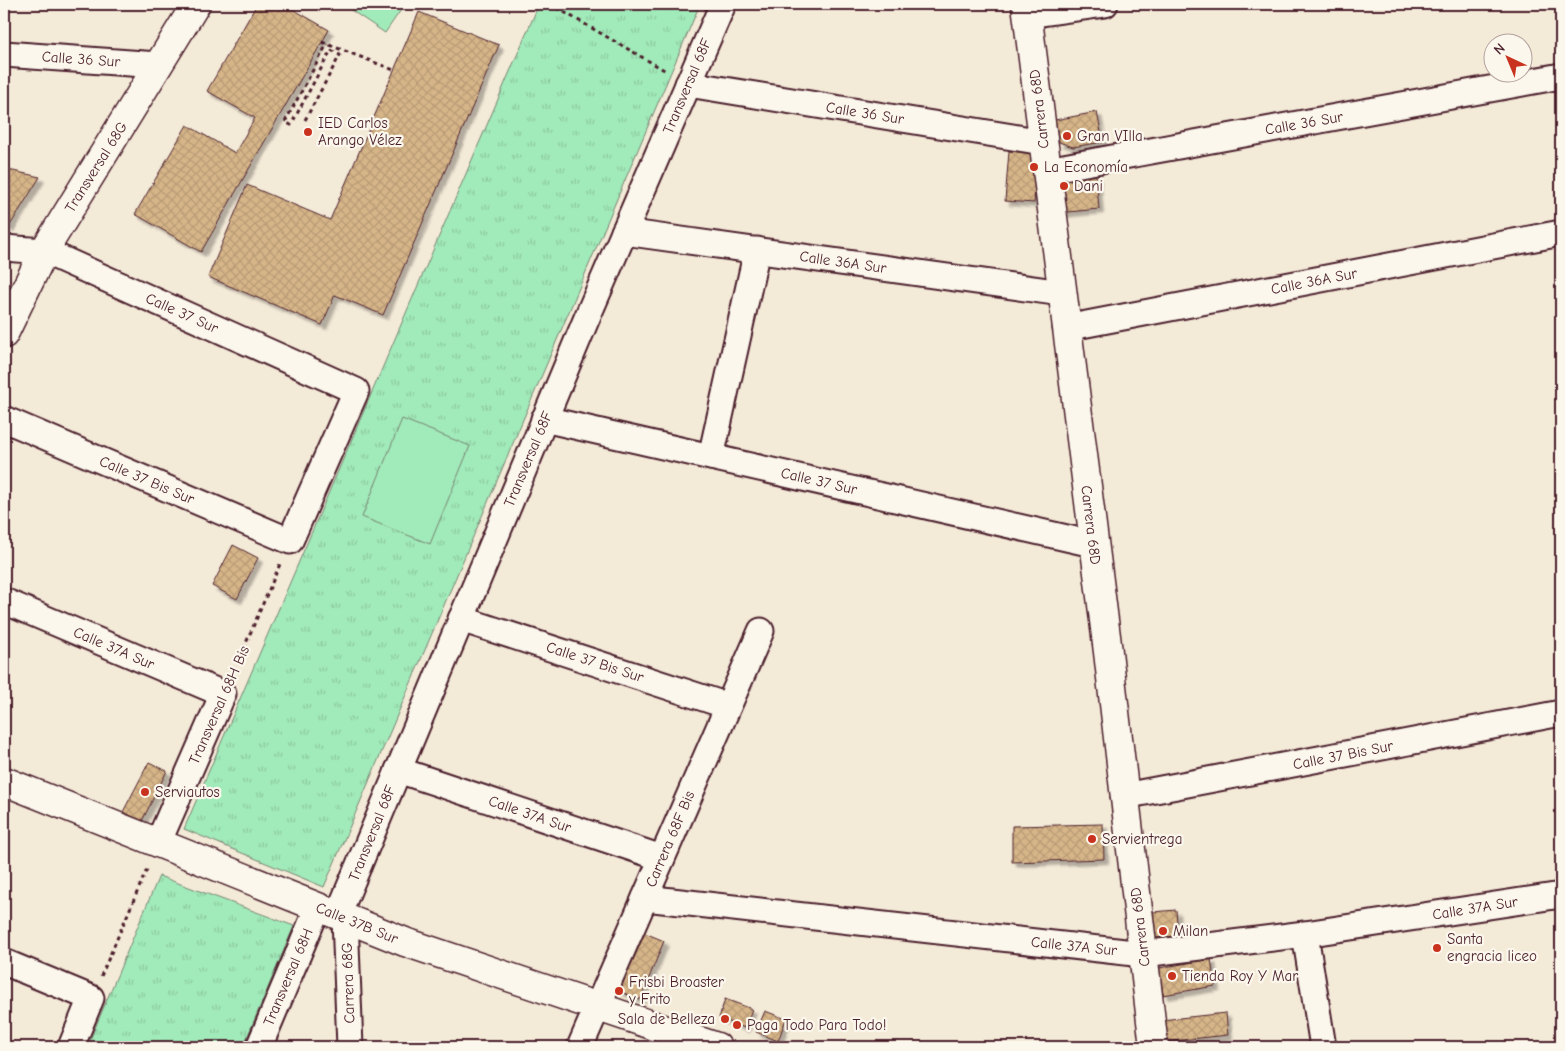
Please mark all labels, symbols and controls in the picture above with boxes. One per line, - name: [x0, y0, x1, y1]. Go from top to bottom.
- north arrow: [1482, 32, 1532, 82]
- street label: Transversal 68F: [659, 35, 715, 136]
- text: N: [1490, 40, 1509, 58]
- street label: Calle 36 Sur: [41, 47, 121, 71]
- street label: Carrera 68D: [1025, 68, 1053, 150]
- street label: Calle 36 Sur: [825, 98, 905, 128]
- street label: Calle 36 Sur: [1264, 107, 1344, 139]
- place label: IED Carlos Arango Vélez: [318, 114, 402, 149]
- street label: Transversal 68G: [61, 118, 131, 216]
- marker: IED Carlos Arango Vélez: [302, 126, 314, 138]
- place label: Gran VIlla: [1077, 127, 1143, 145]
- marker: Gran VIlla: [1061, 130, 1073, 142]
- place label: La Economía: [1044, 158, 1128, 176]
- marker: La Economía: [1028, 161, 1040, 173]
- place label: Dani: [1074, 177, 1103, 195]
- marker: Dani: [1058, 180, 1070, 192]
- street label: Calle 36A Sur: [798, 247, 888, 277]
- street label: Calle 36A Sur: [1269, 264, 1359, 298]
- street label: Calle 37 Sur: [143, 289, 221, 337]
- street label: Transversal 68F: [500, 408, 556, 509]
- street label: Calle 37 Bis Sur: [97, 452, 197, 508]
- street label: Calle 37 Sur: [779, 463, 859, 499]
- street label: Carrera 68D: [1077, 484, 1105, 566]
- street label: Calle 37A Sur: [71, 623, 157, 673]
- street label: Calle 37 Bis Sur: [544, 638, 646, 686]
- street label: Transversal 68H Bis: [185, 643, 253, 767]
- street label: Calle 37 Bis Sur: [1291, 736, 1395, 774]
- street label: Transversal 68F: [345, 782, 400, 884]
- place label: Serviautos: [155, 783, 220, 801]
- marker: Serviautos: [139, 786, 151, 798]
- street label: Carrera 68F Bis: [642, 788, 698, 890]
- street label: Calle 37A Sur: [486, 791, 574, 837]
- place label: Servientrega: [1102, 830, 1182, 848]
- marker: Servientrega: [1086, 833, 1098, 845]
- street label: Carrera 68D: [1126, 886, 1154, 968]
- street label: Calle 37A Sur: [1431, 892, 1519, 924]
- street label: Calle 37B Sur: [313, 898, 401, 948]
- place label: Milan: [1173, 922, 1208, 940]
- marker: Milan: [1157, 925, 1169, 937]
- street label: Transversal 68H: [259, 926, 317, 1028]
- place label: Santa engracia liceo: [1447, 930, 1537, 965]
- street label: Calle 37A Sur: [1030, 933, 1118, 959]
- street label: Carrera 68G: [338, 942, 358, 1024]
- marker: Santa engracia liceo: [1431, 942, 1443, 954]
- place label: Tienda Roy Y Mar: [1182, 967, 1298, 985]
- marker: Tienda Roy Y Mar: [1166, 970, 1178, 982]
- place label: Frisbi Broaster y Frito: [628, 973, 724, 1008]
- marker: Frisbi Broaster y Frito: [613, 985, 625, 997]
- place label: Sala de Belleza: [618, 1010, 715, 1028]
- marker: Sala de Belleza: [719, 1013, 731, 1025]
- place label: Paga Todo Para Todo!: [747, 1016, 886, 1034]
- marker: Paga Todo Para Todo!: [731, 1019, 743, 1031]

